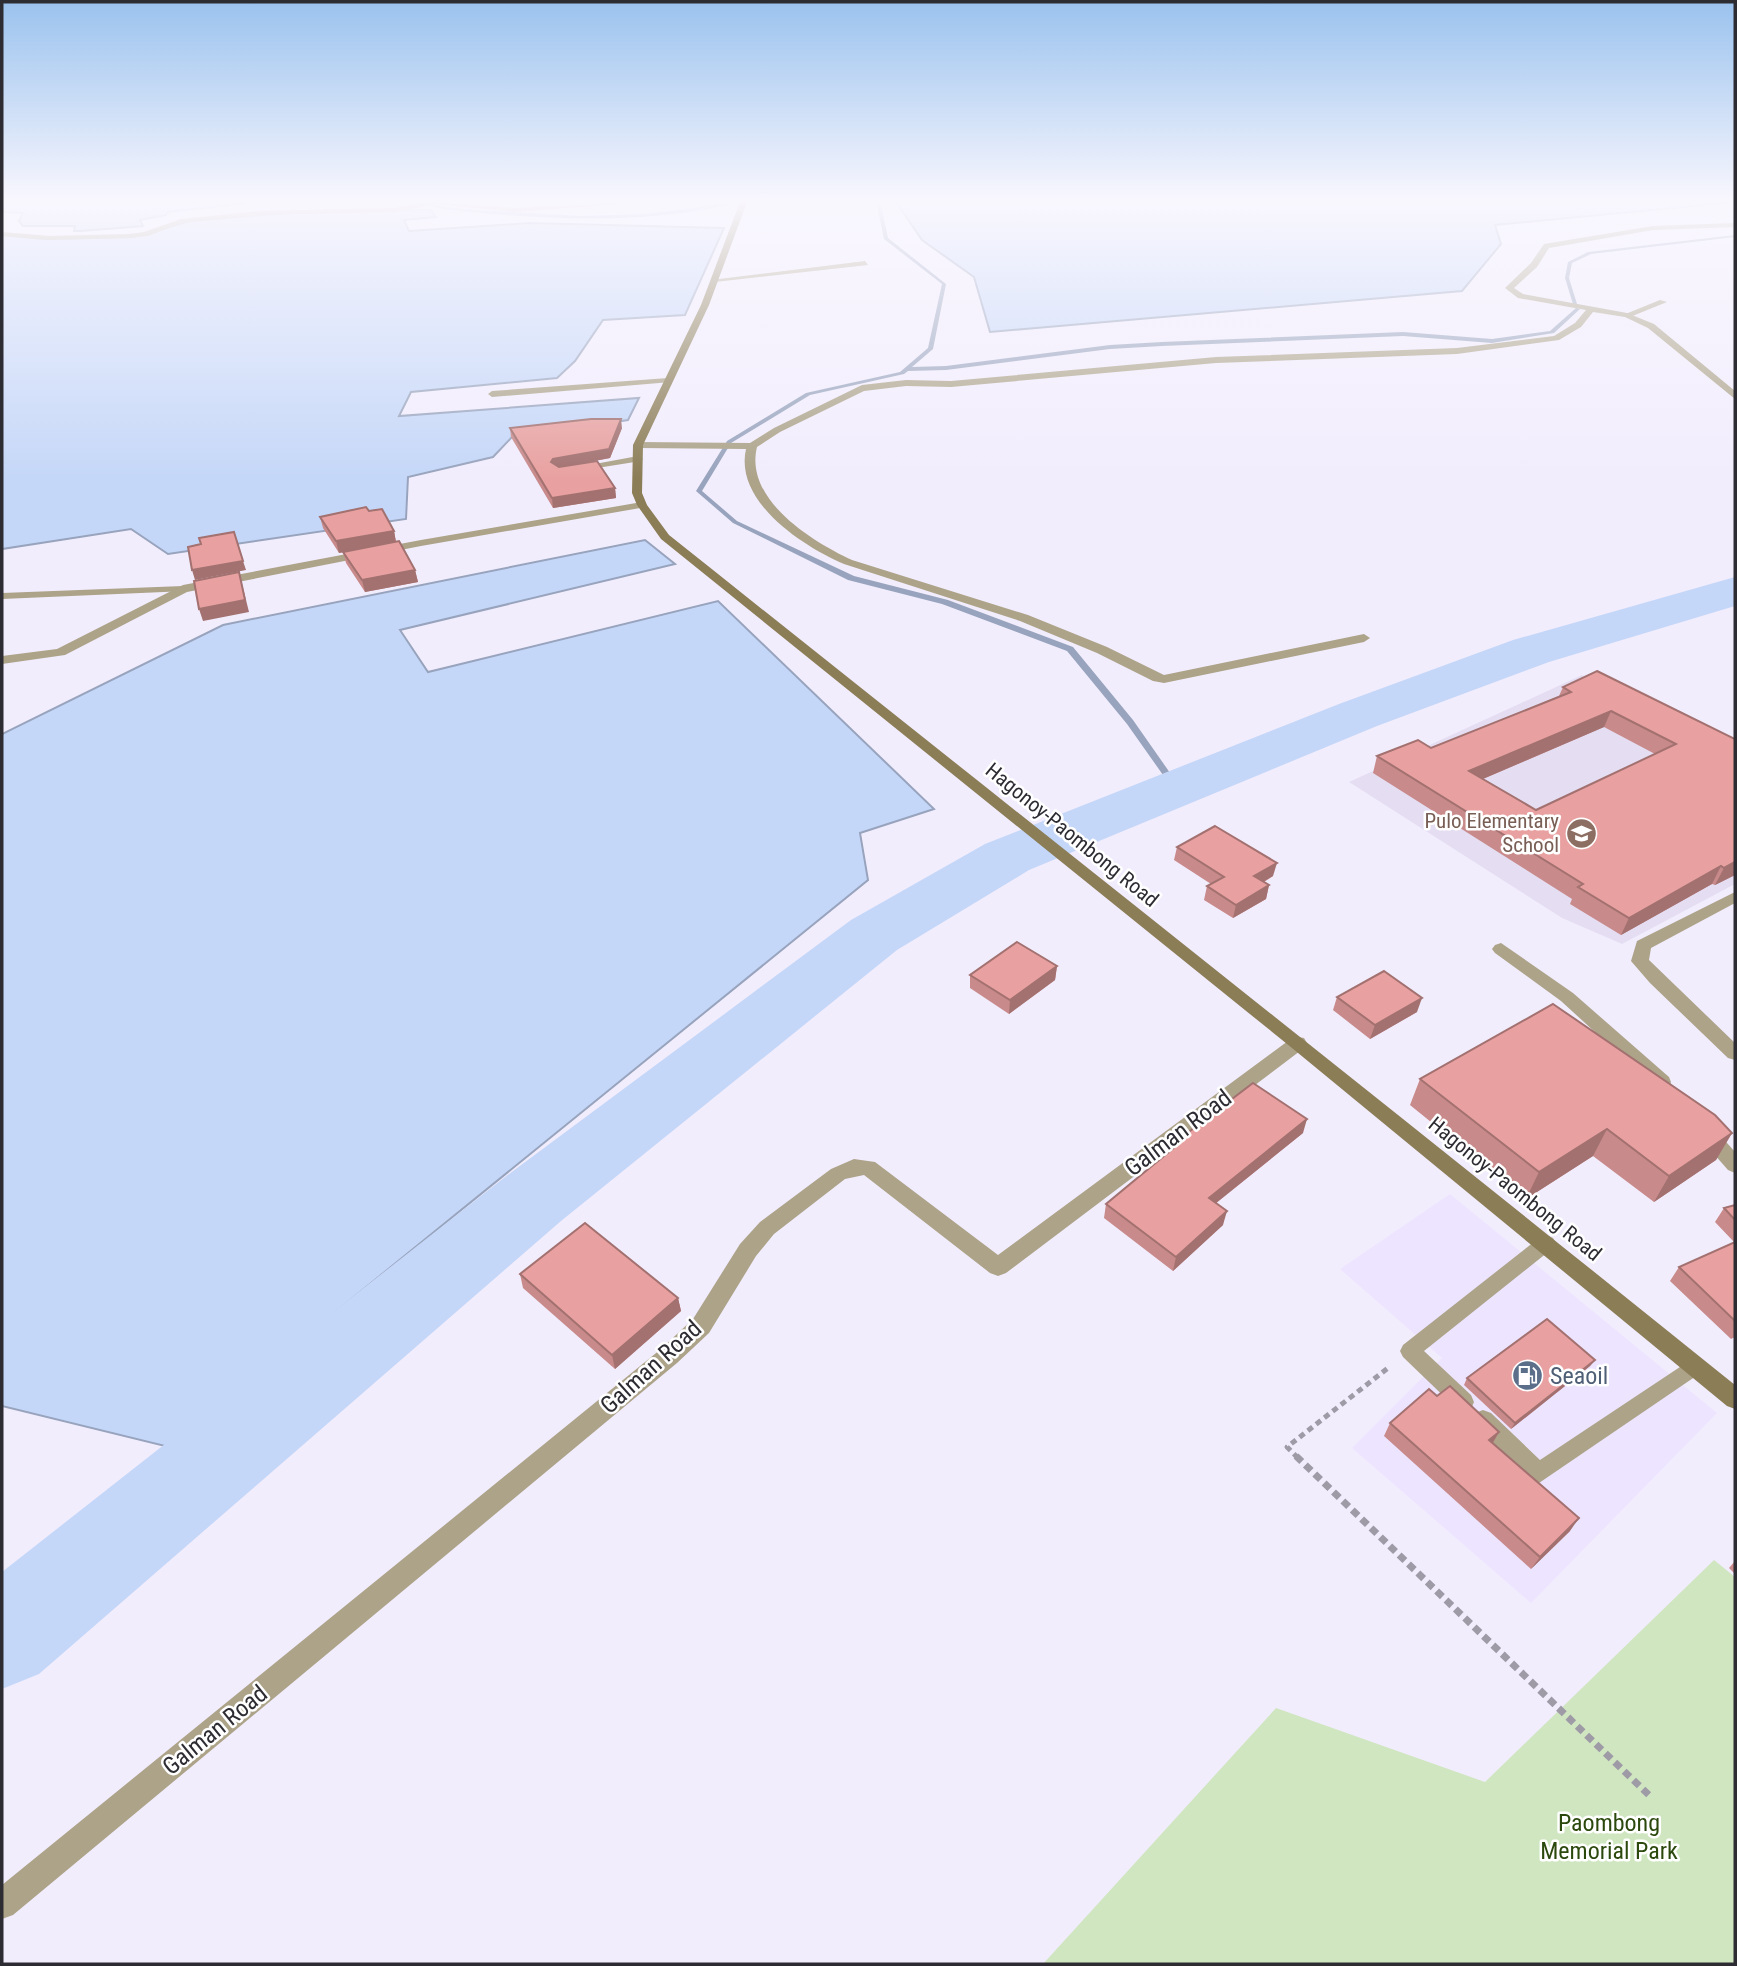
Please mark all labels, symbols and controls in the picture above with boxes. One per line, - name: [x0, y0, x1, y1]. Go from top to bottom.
- street label: Hagonoy-Paombong Road: [981, 758, 1163, 912]
- place label: Pulo Elementary School: [1424, 809, 1559, 857]
- school or university icon: Pulo Elementary School: [1565, 816, 1599, 850]
- street label: Galman Road: [1119, 1084, 1237, 1182]
- street label: Hagonoy-Paombong Road: [1424, 1112, 1606, 1266]
- street label: Galman Road: [595, 1314, 707, 1420]
- fuel station icon: Seaoil: [1510, 1359, 1544, 1393]
- place label: Seaoil: [1550, 1362, 1608, 1390]
- street label: Galman Road: [157, 1679, 273, 1781]
- park label: Paombong Memorial Park: [1540, 1809, 1678, 1865]

